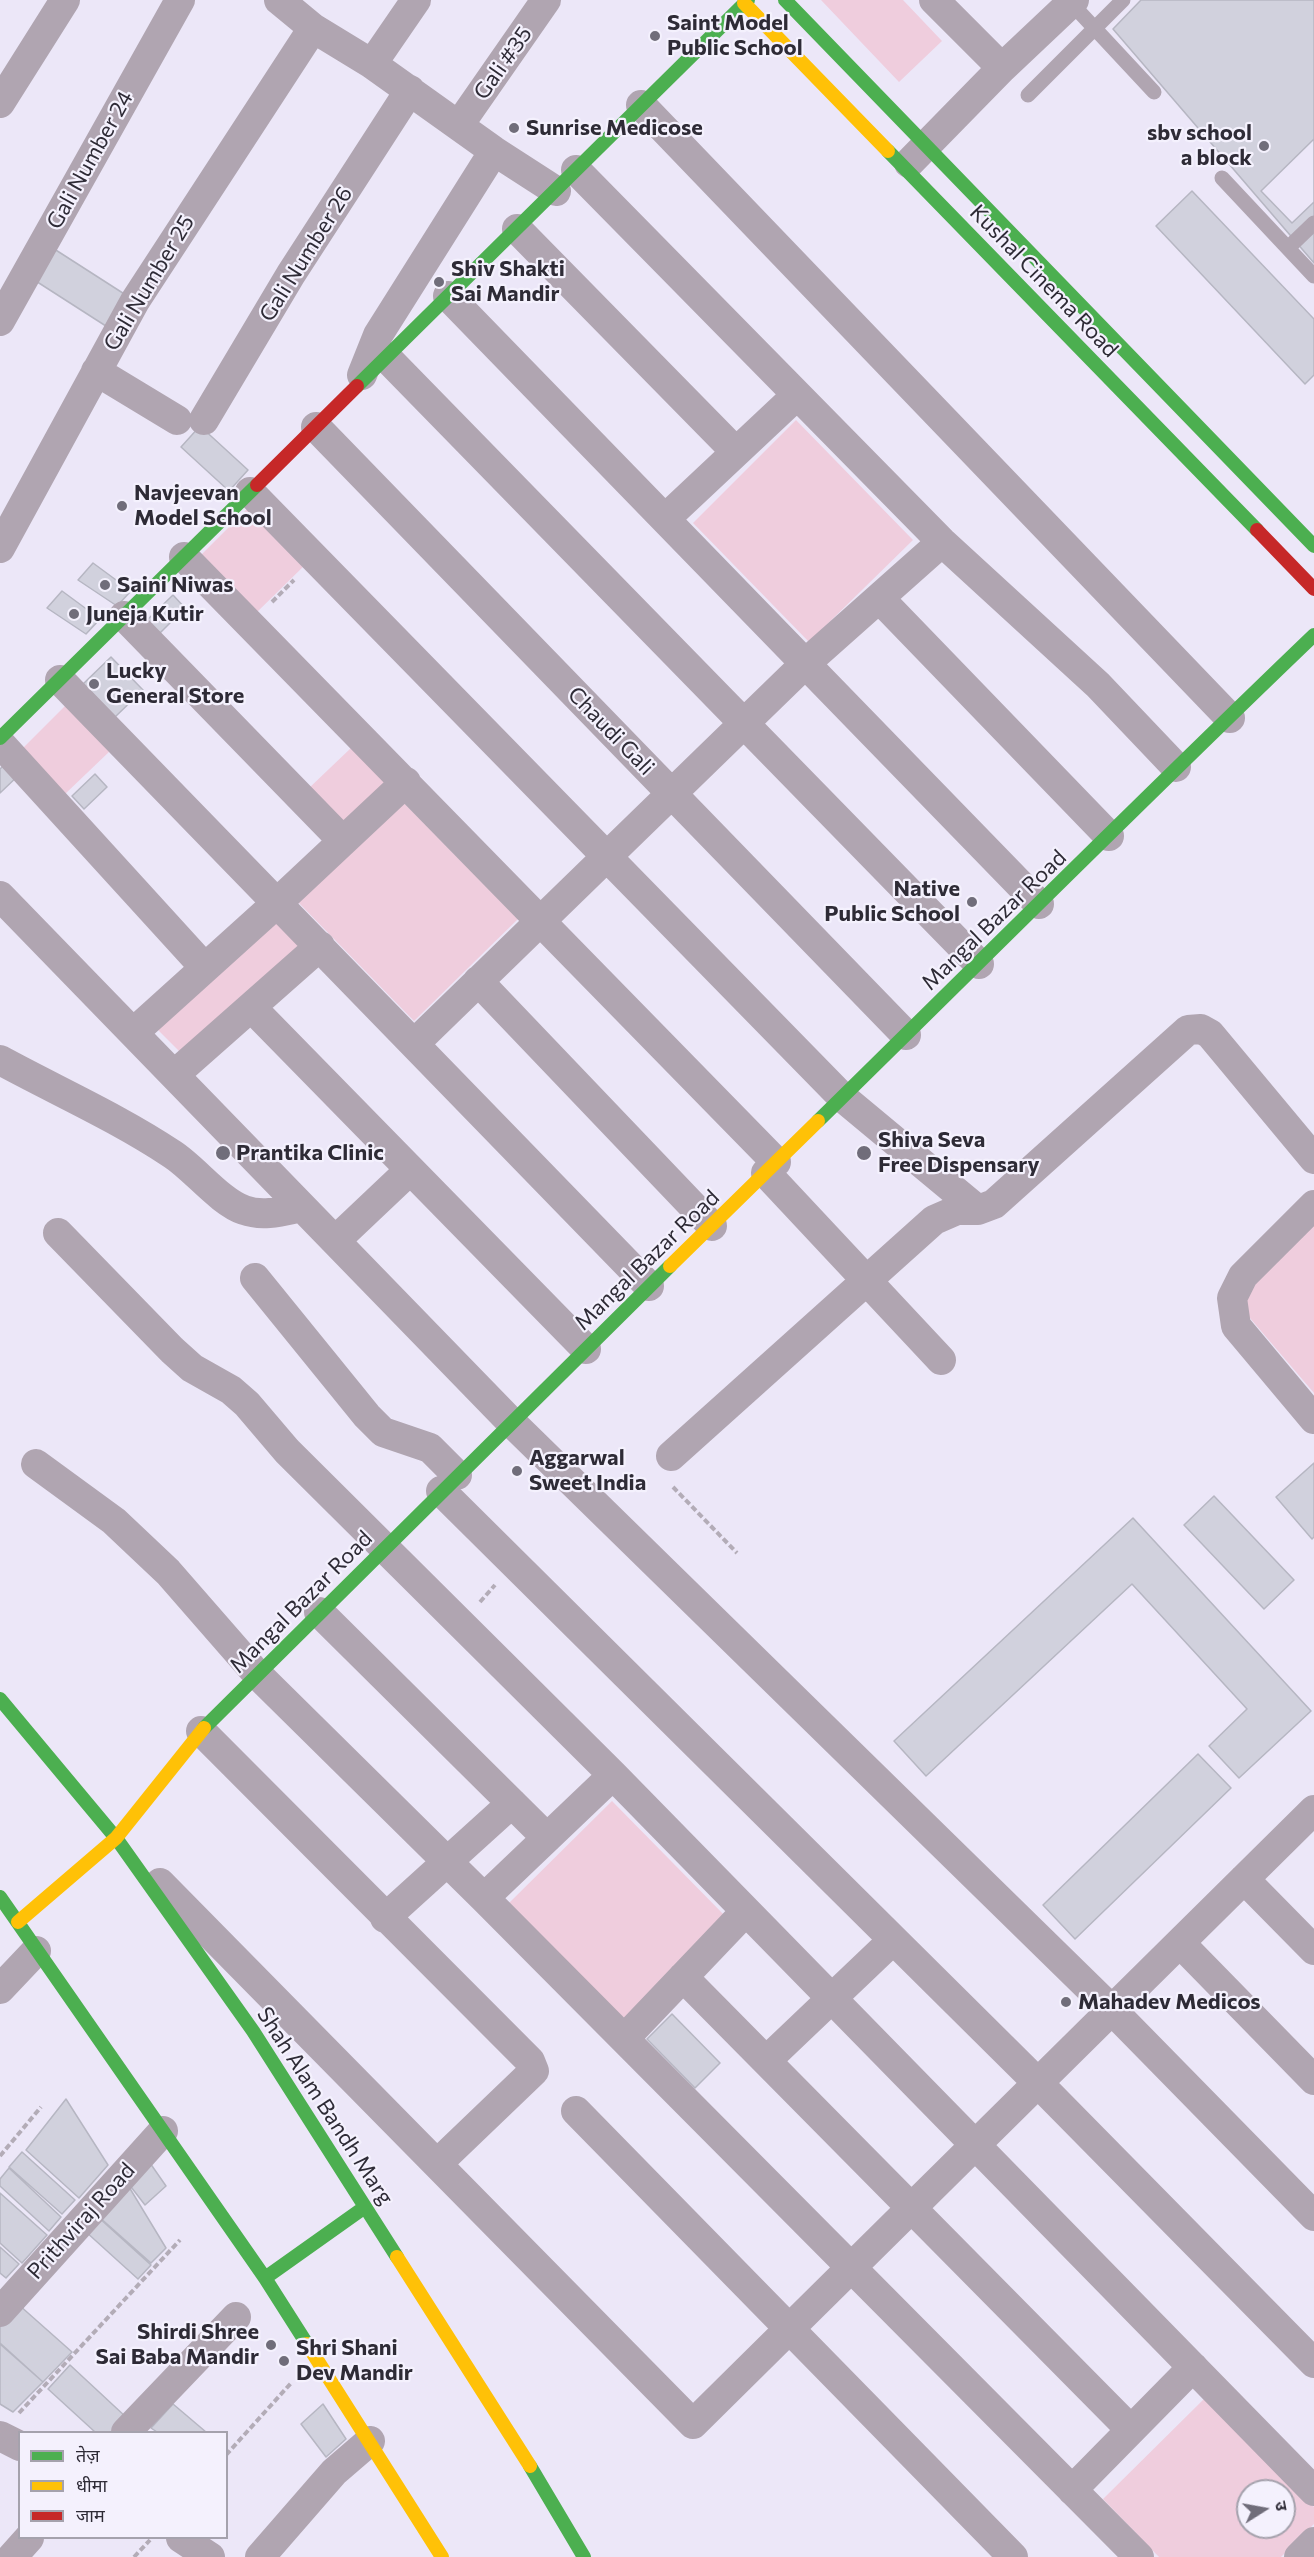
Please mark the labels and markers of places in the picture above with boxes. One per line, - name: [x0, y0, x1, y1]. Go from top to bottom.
- place label: Saint Model Public School: [667, 10, 803, 62]
- marker: Saint Model Public School: [648, 29, 662, 43]
- place label: Sunrise Medicose: [526, 115, 703, 141]
- place label: sbv school a block: [1147, 120, 1252, 172]
- marker: Sunrise Medicose: [507, 121, 521, 135]
- marker: sbv school a block: [1257, 139, 1271, 153]
- place label: Shiv Shakti Sai Mandir: [451, 256, 565, 308]
- marker: Shiv Shakti Sai Mandir: [432, 275, 446, 289]
- place label: Navjeevan Model School: [134, 480, 272, 532]
- marker: Navjeevan Model School: [115, 499, 129, 513]
- place label: Saini Niwas: [117, 572, 234, 598]
- marker: Saini Niwas: [98, 578, 112, 592]
- place label: Juneja Kutir: [86, 601, 204, 627]
- marker: Juneja Kutir: [67, 607, 81, 621]
- place label: Lucky General Store: [106, 658, 244, 710]
- marker: Lucky General Store: [87, 677, 101, 691]
- place label: Native Public School: [824, 876, 960, 927]
- marker: Native Public School: [965, 895, 979, 909]
- place label: Shiva Seva Free Dispensary: [878, 1127, 1040, 1178]
- place label: Prantika Clinic: [236, 1140, 384, 1166]
- marker: Prantika Clinic: [214, 1144, 232, 1162]
- marker: Shiva Seva Free Dispensary: [855, 1144, 873, 1162]
- place label: Aggarwal Sweet India: [529, 1445, 646, 1496]
- marker: Aggarwal Sweet India: [510, 1464, 524, 1478]
- place label: Mahadev Medicos: [1078, 1989, 1261, 2015]
- marker: Mahadev Medicos: [1059, 1995, 1073, 2009]
- place label: Shirdi Shree Sai Baba Mandir: [96, 2319, 259, 2370]
- place label: Shri Shani Dev Mandir: [296, 2335, 413, 2386]
- marker: Shirdi Shree Sai Baba Mandir: [264, 2338, 278, 2352]
- marker: Shri Shani Dev Mandir: [277, 2354, 291, 2368]

